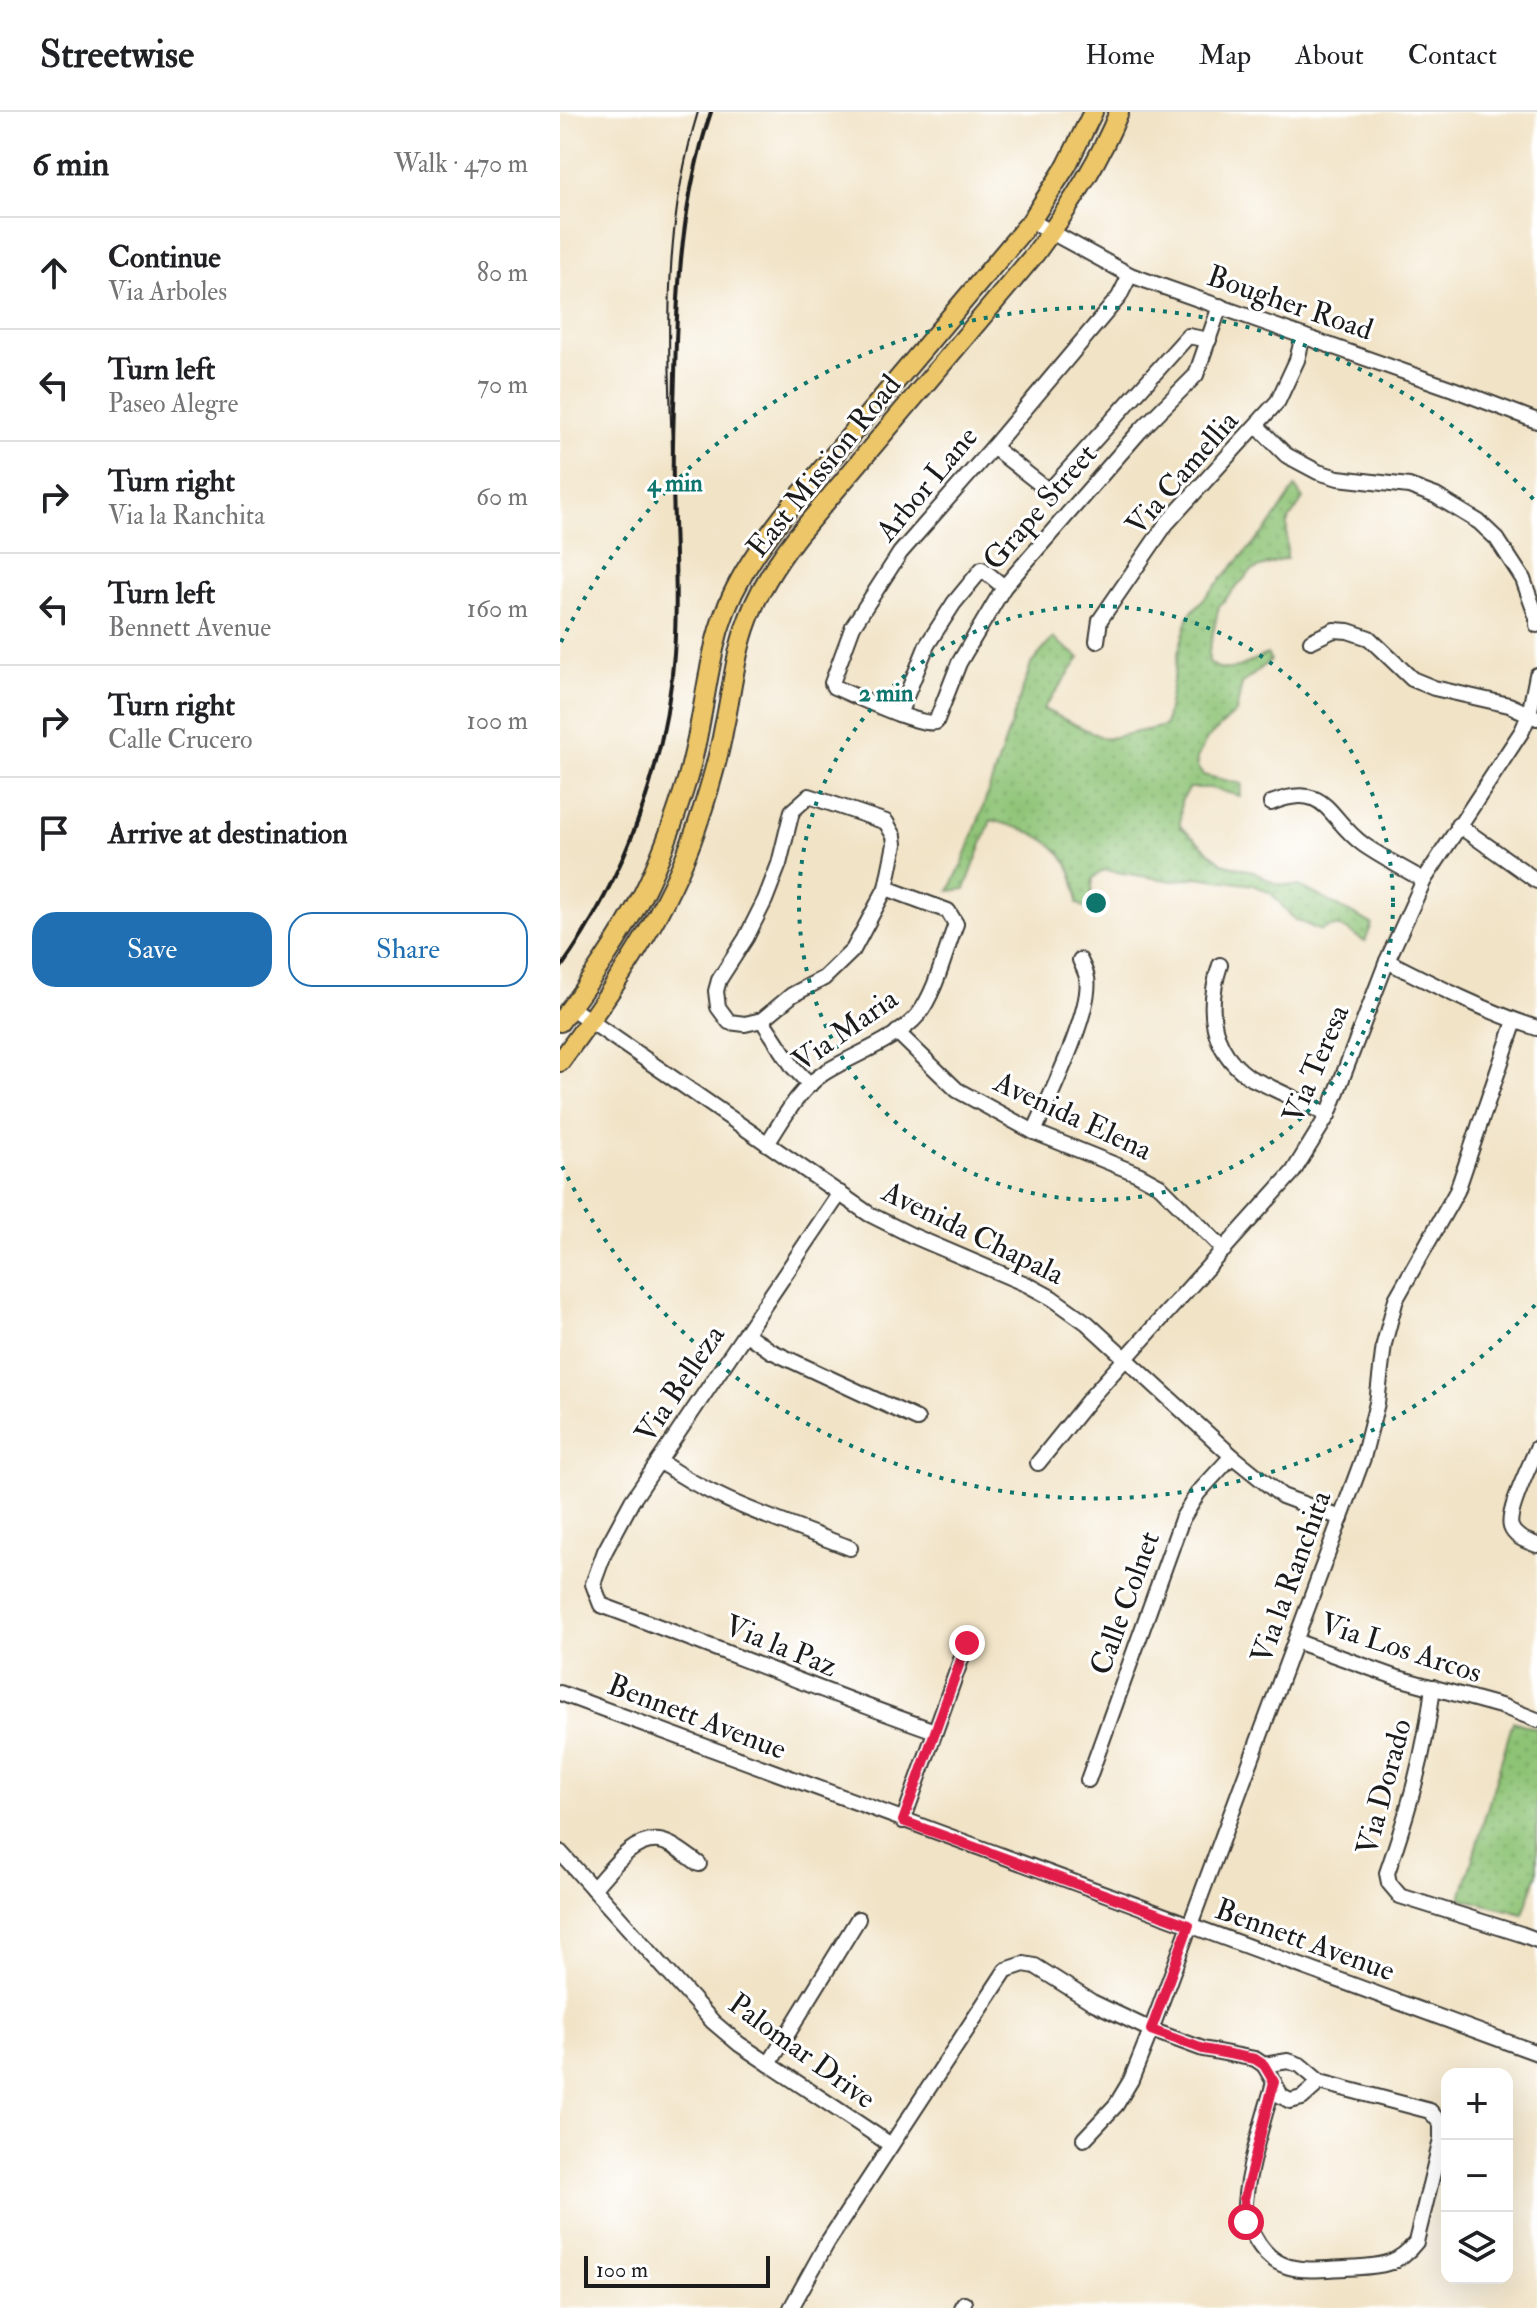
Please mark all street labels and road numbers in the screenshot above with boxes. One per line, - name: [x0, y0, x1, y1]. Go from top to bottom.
- street label: Bougher Road: [1202, 257, 1378, 349]
- street label: East Mission Road: [739, 367, 909, 565]
- street label: Via Camellia: [1118, 403, 1247, 543]
- street label: Arbor Lane: [868, 419, 986, 550]
- street label: Grape Street: [975, 436, 1105, 578]
- street label: Via Maria: [785, 980, 905, 1080]
- street label: Via Teresa: [1275, 999, 1358, 1129]
- street label: Avenida Elena: [987, 1063, 1158, 1169]
- street label: Avenida Chapala: [875, 1173, 1071, 1293]
- street label: Via Belleza: [627, 1317, 733, 1450]
- street label: Via la Ranchita: [1243, 1485, 1340, 1668]
- street label: Calle Colnet: [1082, 1526, 1168, 1680]
- street label: Via Los Arcos: [1316, 1605, 1486, 1691]
- street label: Via la Paz: [719, 1607, 843, 1685]
- street label: Bennett Avenue: [602, 1666, 792, 1768]
- street label: Via Dorado: [1348, 1715, 1420, 1859]
- street label: Bennett Avenue: [1210, 1890, 1400, 1990]
- street label: Palomar Drive: [721, 1985, 883, 2117]

